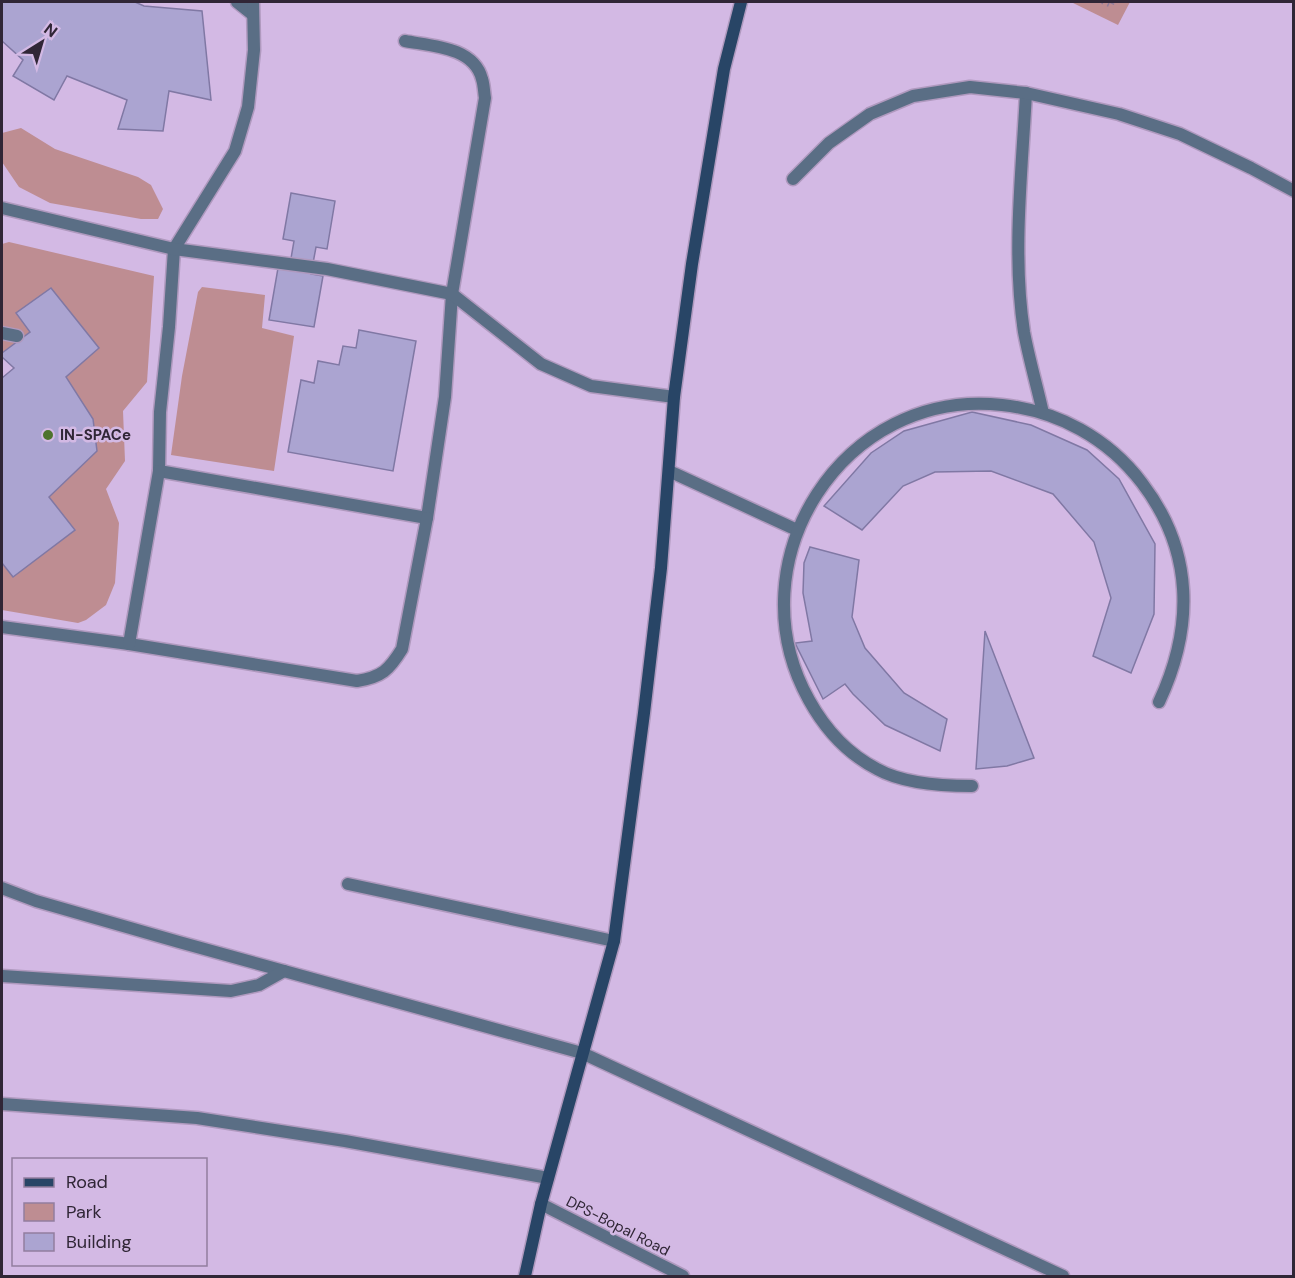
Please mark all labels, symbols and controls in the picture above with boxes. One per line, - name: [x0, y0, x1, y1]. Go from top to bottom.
- north arrow: [12, 12, 72, 72]
- text: N: [40, 19, 62, 42]
- place label: IN-SPACe: [60, 425, 131, 445]
- marker: IN-SPACe: [41, 428, 55, 442]
- legend: [12, 1158, 207, 1266]
- text: Road: [66, 1170, 108, 1194]
- street label: DPS-Bopal Road: [563, 1191, 673, 1261]
- text: Park: [66, 1200, 102, 1224]
- text: Building: [66, 1230, 131, 1254]

